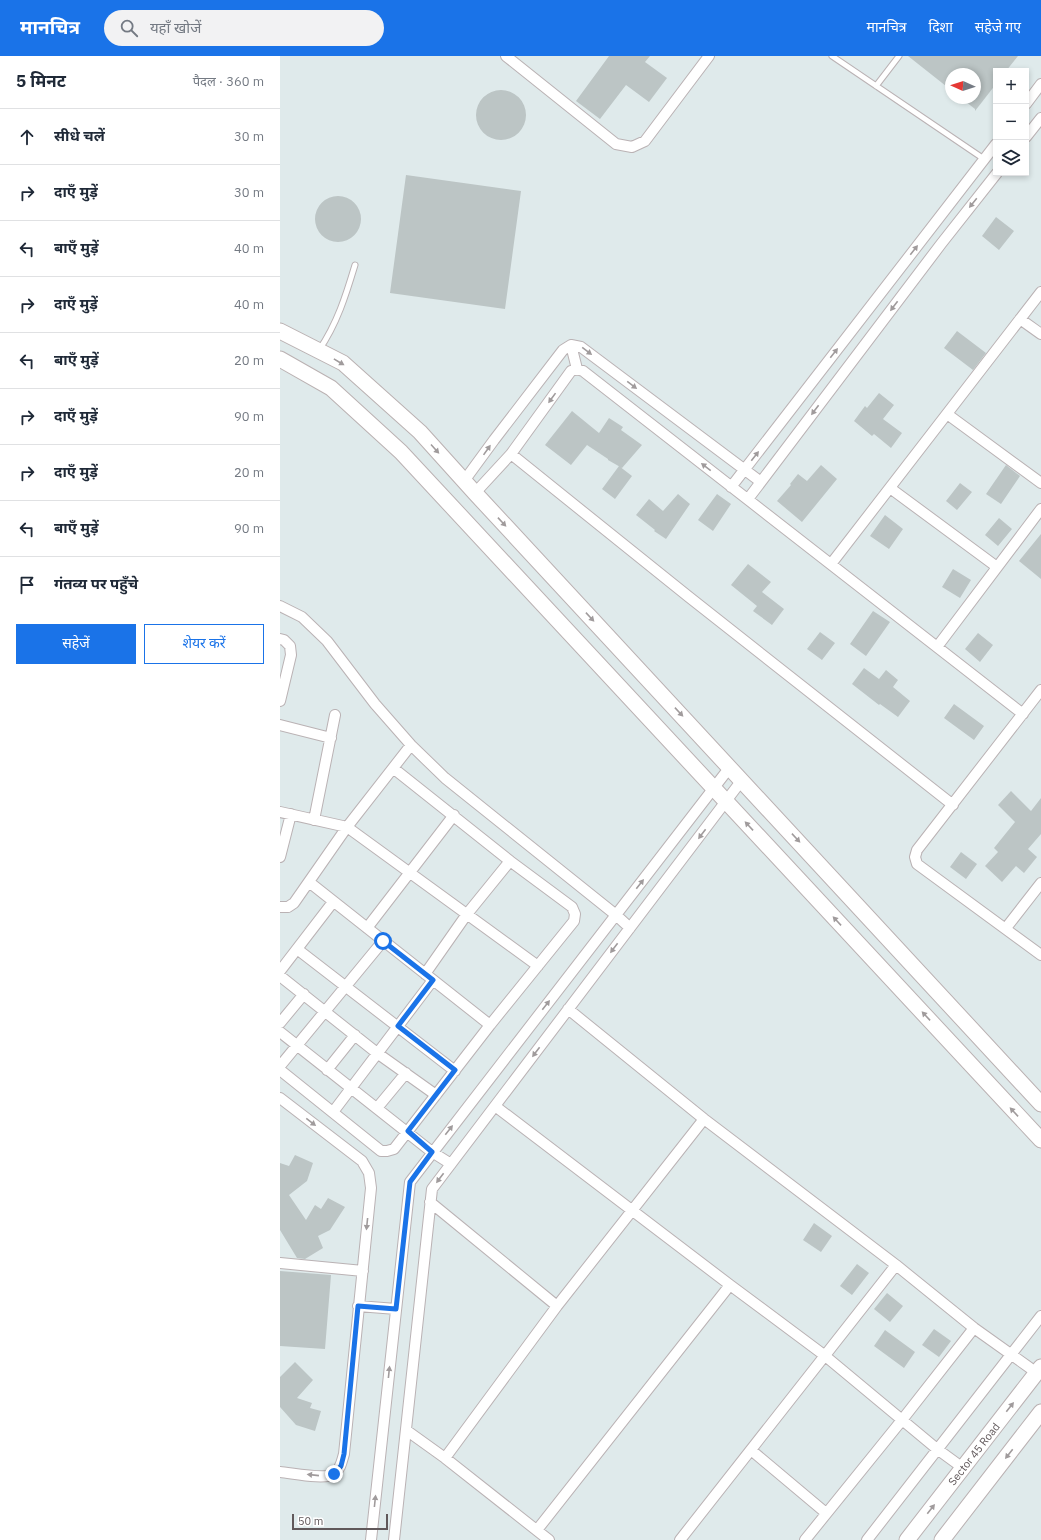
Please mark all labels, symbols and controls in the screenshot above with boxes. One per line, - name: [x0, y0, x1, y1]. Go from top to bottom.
- search box: [104, 10, 384, 46]
- text: मानचित्र: [20, 15, 80, 39]
- icon: search: [118, 17, 140, 39]
- text: यहाँ खोजें: [150, 18, 201, 37]
- text: मानचित्र: [867, 18, 907, 36]
- text: दिशा: [929, 18, 953, 36]
- text: सहेजे गए: [975, 18, 1021, 36]
- north arrow: [945, 68, 981, 104]
- map controls: [993, 68, 1029, 176]
- button: +: [993, 68, 1029, 104]
- text: 5 मिनट: [16, 70, 66, 92]
- text: पैदल · 360 m: [193, 73, 264, 90]
- button: −: [993, 104, 1029, 140]
- icon: ahead: [16, 126, 38, 148]
- text: सीधे चलें: [54, 126, 105, 145]
- text: 30 m: [234, 128, 264, 145]
- button: layers: [993, 140, 1029, 176]
- icon: right: [16, 182, 38, 204]
- text: दाएँ मुड़ें: [54, 182, 98, 201]
- text: 30 m: [234, 184, 264, 201]
- one-way arrow: [969, 198, 977, 209]
- icon: left: [16, 238, 38, 260]
- text: बाएँ मुड़ें: [54, 238, 99, 257]
- text: 40 m: [234, 240, 264, 257]
- one-way arrow: [910, 245, 918, 255]
- icon: right: [16, 294, 38, 316]
- text: दाएँ मुड़ें: [54, 294, 98, 313]
- text: 40 m: [234, 296, 264, 313]
- one-way arrow: [889, 301, 898, 312]
- one-way arrow: [582, 347, 592, 355]
- one-way arrow: [830, 347, 839, 358]
- icon: left: [16, 350, 38, 372]
- text: बाएँ मुड़ें: [54, 350, 99, 369]
- text: 20 m: [234, 352, 264, 369]
- one-way arrow: [334, 358, 344, 366]
- one-way arrow: [626, 380, 637, 389]
- one-way arrow: [547, 393, 556, 404]
- one-way arrow: [811, 405, 819, 415]
- icon: right: [16, 406, 38, 428]
- text: दाएँ मुड़ें: [54, 406, 98, 425]
- text: 90 m: [234, 408, 264, 425]
- one-way arrow: [431, 444, 440, 454]
- one-way arrow: [483, 444, 491, 455]
- one-way arrow: [751, 450, 759, 461]
- icon: right: [16, 462, 38, 484]
- text: दाएँ मुड़ें: [54, 462, 98, 481]
- one-way arrow: [700, 463, 711, 471]
- text: 20 m: [234, 464, 264, 481]
- one-way arrow: [497, 517, 506, 527]
- icon: left: [16, 518, 38, 540]
- text: बाएँ मुड़ें: [54, 518, 99, 537]
- text: 90 m: [234, 520, 264, 537]
- icon: arrive: [16, 574, 38, 596]
- text: गंतव्य पर पहुँचे: [54, 574, 138, 593]
- one-way arrow: [585, 612, 595, 622]
- button: सहेजें: [16, 624, 136, 664]
- button: शेयर करें: [144, 624, 264, 664]
- one-way arrow: [674, 707, 683, 717]
- one-way arrow: [744, 821, 754, 831]
- one-way arrow: [697, 828, 706, 839]
- one-way arrow: [791, 833, 800, 843]
- one-way arrow: [636, 878, 644, 889]
- one-way arrow: [833, 916, 842, 926]
- route start: [374, 932, 392, 950]
- one-way arrow: [610, 943, 619, 954]
- one-way arrow: [541, 1000, 550, 1011]
- one-way arrow: [922, 1012, 931, 1021]
- one-way arrow: [532, 1047, 540, 1057]
- one-way arrow: [1010, 1107, 1019, 1117]
- one-way arrow: [305, 1117, 316, 1126]
- one-way arrow: [445, 1125, 453, 1136]
- one-way arrow: [436, 1172, 444, 1183]
- one-way arrow: [364, 1218, 371, 1230]
- one-way arrow: [386, 1366, 392, 1378]
- one-way arrow: [1006, 1401, 1015, 1412]
- street label: Sector 45 Road: [945, 1420, 1003, 1488]
- one-way arrow: [1004, 1449, 1013, 1460]
- route end: [325, 1465, 343, 1483]
- one-way arrow: [307, 1472, 319, 1479]
- one-way arrow: [372, 1495, 378, 1507]
- one-way arrow: [926, 1504, 935, 1515]
- scale bar: [292, 1512, 388, 1531]
- text: 50 m: [298, 1514, 323, 1528]

